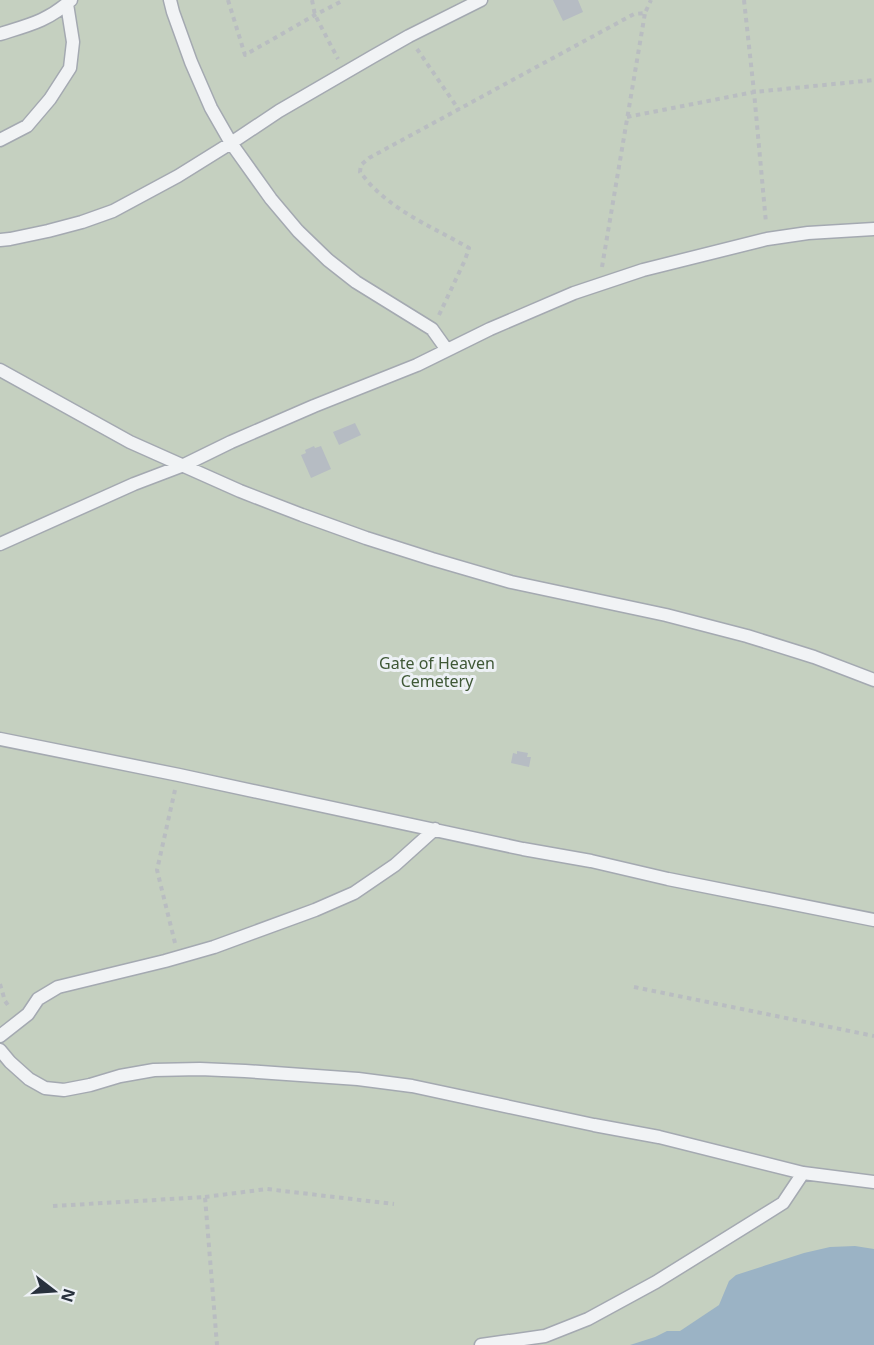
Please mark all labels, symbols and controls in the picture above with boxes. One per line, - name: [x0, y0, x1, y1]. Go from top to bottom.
- park label: Gate of Heaven Cemetery: [379, 652, 495, 692]
- north arrow: [24, 1261, 84, 1321]
- text: N: [56, 1286, 81, 1305]

